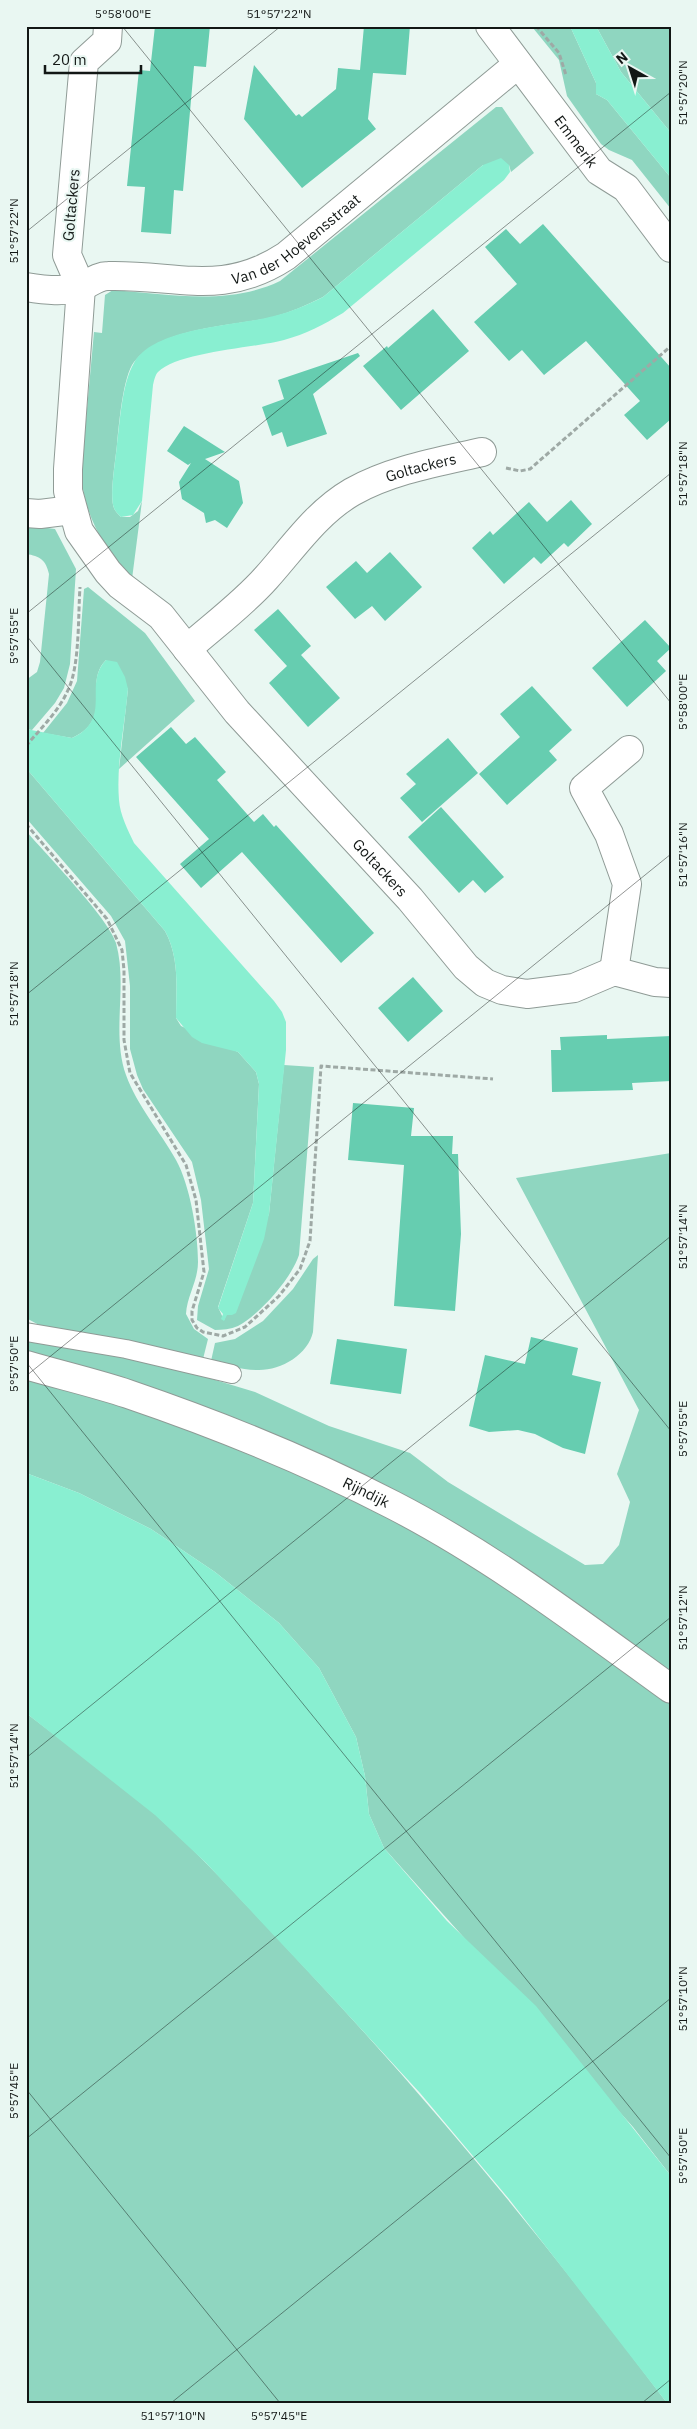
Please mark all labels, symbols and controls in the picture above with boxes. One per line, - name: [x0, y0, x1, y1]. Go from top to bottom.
- text: 5°58'00"E: [95, 6, 151, 21]
- text: 51°57'22"N: [246, 6, 312, 21]
- scale bar: [45, 42, 141, 74]
- north arrow: [604, 42, 654, 92]
- text: N: [612, 48, 631, 68]
- text: 20 m: [52, 50, 87, 69]
- text: 51°57'20"N: [675, 60, 690, 126]
- street label: Emmerik: [551, 111, 602, 171]
- street label: Goltackers: [58, 168, 84, 242]
- street label: Van der Hoevensstraat: [230, 189, 364, 288]
- text: 51°57'22"N: [6, 198, 21, 264]
- text: 51°57'18"N: [675, 441, 690, 507]
- street label: Goltackers: [383, 449, 458, 486]
- text: 5°57'55"E: [6, 608, 21, 664]
- text: 5°58'00"E: [675, 674, 690, 730]
- text: 51°57'16"N: [675, 822, 690, 888]
- street label: Goltackers: [349, 834, 412, 900]
- text: 51°57'18"N: [6, 961, 21, 1027]
- text: 51°57'14"N: [675, 1204, 690, 1270]
- text: 5°57'50"E: [6, 1336, 21, 1392]
- text: 5°57'55"E: [675, 1401, 690, 1457]
- street label: Rijndijk: [340, 1472, 393, 1511]
- text: 51°57'12"N: [675, 1585, 690, 1651]
- text: 51°57'14"N: [6, 1723, 21, 1789]
- text: 51°57'10"N: [675, 1966, 690, 2032]
- text: 5°57'45"E: [6, 2063, 21, 2119]
- text: 5°57'50"E: [675, 2128, 690, 2184]
- text: 51°57'10"N: [140, 2408, 206, 2423]
- text: 5°57'45"E: [251, 2408, 307, 2423]

